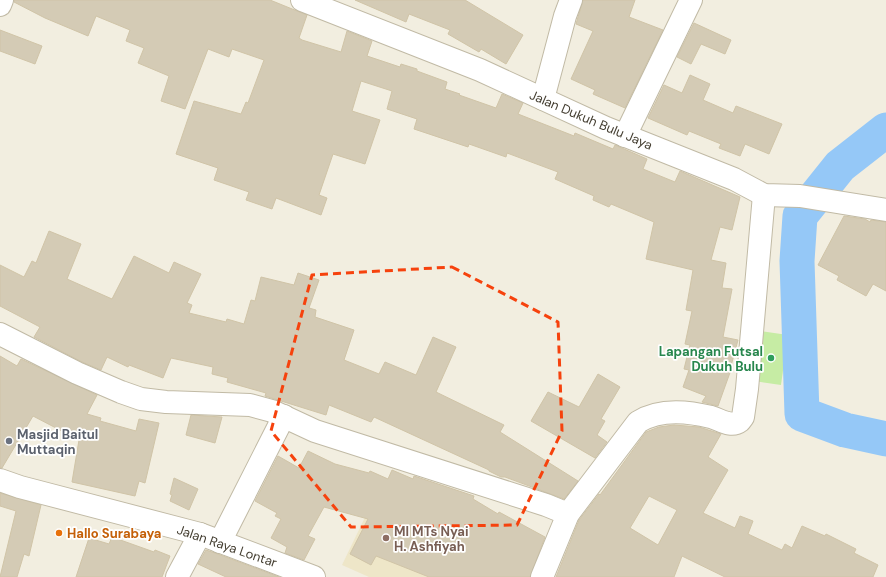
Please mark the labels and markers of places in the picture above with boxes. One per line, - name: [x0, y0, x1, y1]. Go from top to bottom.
- place label: Lapangan Futsal Dukuh Bulu: [659, 343, 763, 375]
- marker: Lapangan Futsal Dukuh Bulu: [766, 353, 776, 363]
- place label: Masjid Baitul Muttaqin: [17, 426, 98, 458]
- marker: Masjid Baitul Muttaqin: [4, 436, 14, 446]
- place label: MI MTs Nyai H. Ashfiyah: [394, 523, 469, 555]
- place label: Hallo Surabaya: [67, 525, 161, 542]
- marker: Hallo Surabaya: [54, 528, 64, 538]
- marker: MI MTs Nyai H. Ashfiyah: [381, 533, 391, 543]

